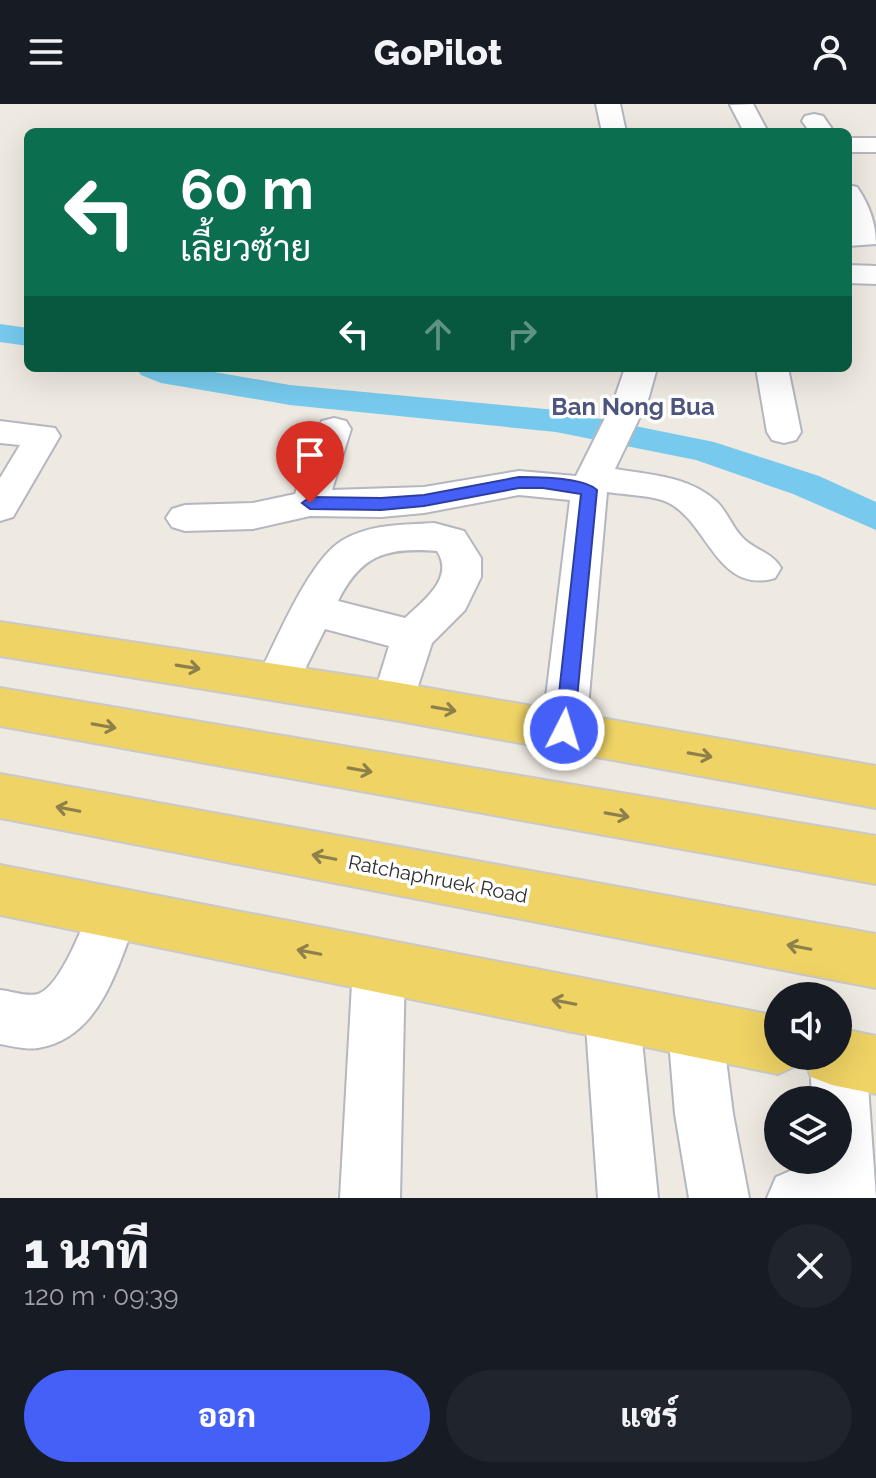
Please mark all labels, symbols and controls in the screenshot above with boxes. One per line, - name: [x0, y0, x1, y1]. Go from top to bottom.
- icon: menu: [24, 30, 68, 74]
- icon: person: [808, 30, 852, 74]
- text: GoPilot: [374, 31, 502, 73]
- text: 60 m: [180, 156, 314, 222]
- icon: left: [48, 160, 152, 264]
- text: เลี้ยวซ้าย: [180, 227, 311, 269]
- icon: left: [332, 312, 376, 356]
- icon: ahead: [416, 312, 460, 356]
- icon: right: [500, 312, 544, 356]
- district label: Ban Nong Bua: [551, 392, 715, 421]
- pin: [276, 421, 344, 503]
- icon: arrive: [288, 433, 332, 477]
- one-way arrow: [175, 660, 200, 675]
- position arrow: [522, 688, 606, 772]
- one-way arrow: [431, 703, 457, 718]
- one-way arrow: [91, 719, 117, 734]
- one-way arrow: [687, 748, 713, 763]
- one-way arrow: [347, 764, 373, 779]
- one-way arrow: [56, 800, 82, 815]
- one-way arrow: [603, 808, 629, 823]
- one-way arrow: [312, 849, 337, 864]
- street label: Ratchaphruek Road: [346, 850, 530, 908]
- one-way arrow: [787, 938, 813, 953]
- one-way arrow: [297, 944, 322, 959]
- map controls: [764, 982, 852, 1174]
- button: sound: [764, 982, 852, 1070]
- one-way arrow: [552, 993, 578, 1008]
- button: layers: [764, 1086, 852, 1174]
- text: 1 นาที: [24, 1223, 149, 1279]
- button: close: [768, 1224, 852, 1308]
- text: 120 m · 09:39: [24, 1281, 178, 1311]
- button: ออก: [24, 1370, 430, 1462]
- button: แชร์: [446, 1370, 852, 1462]

